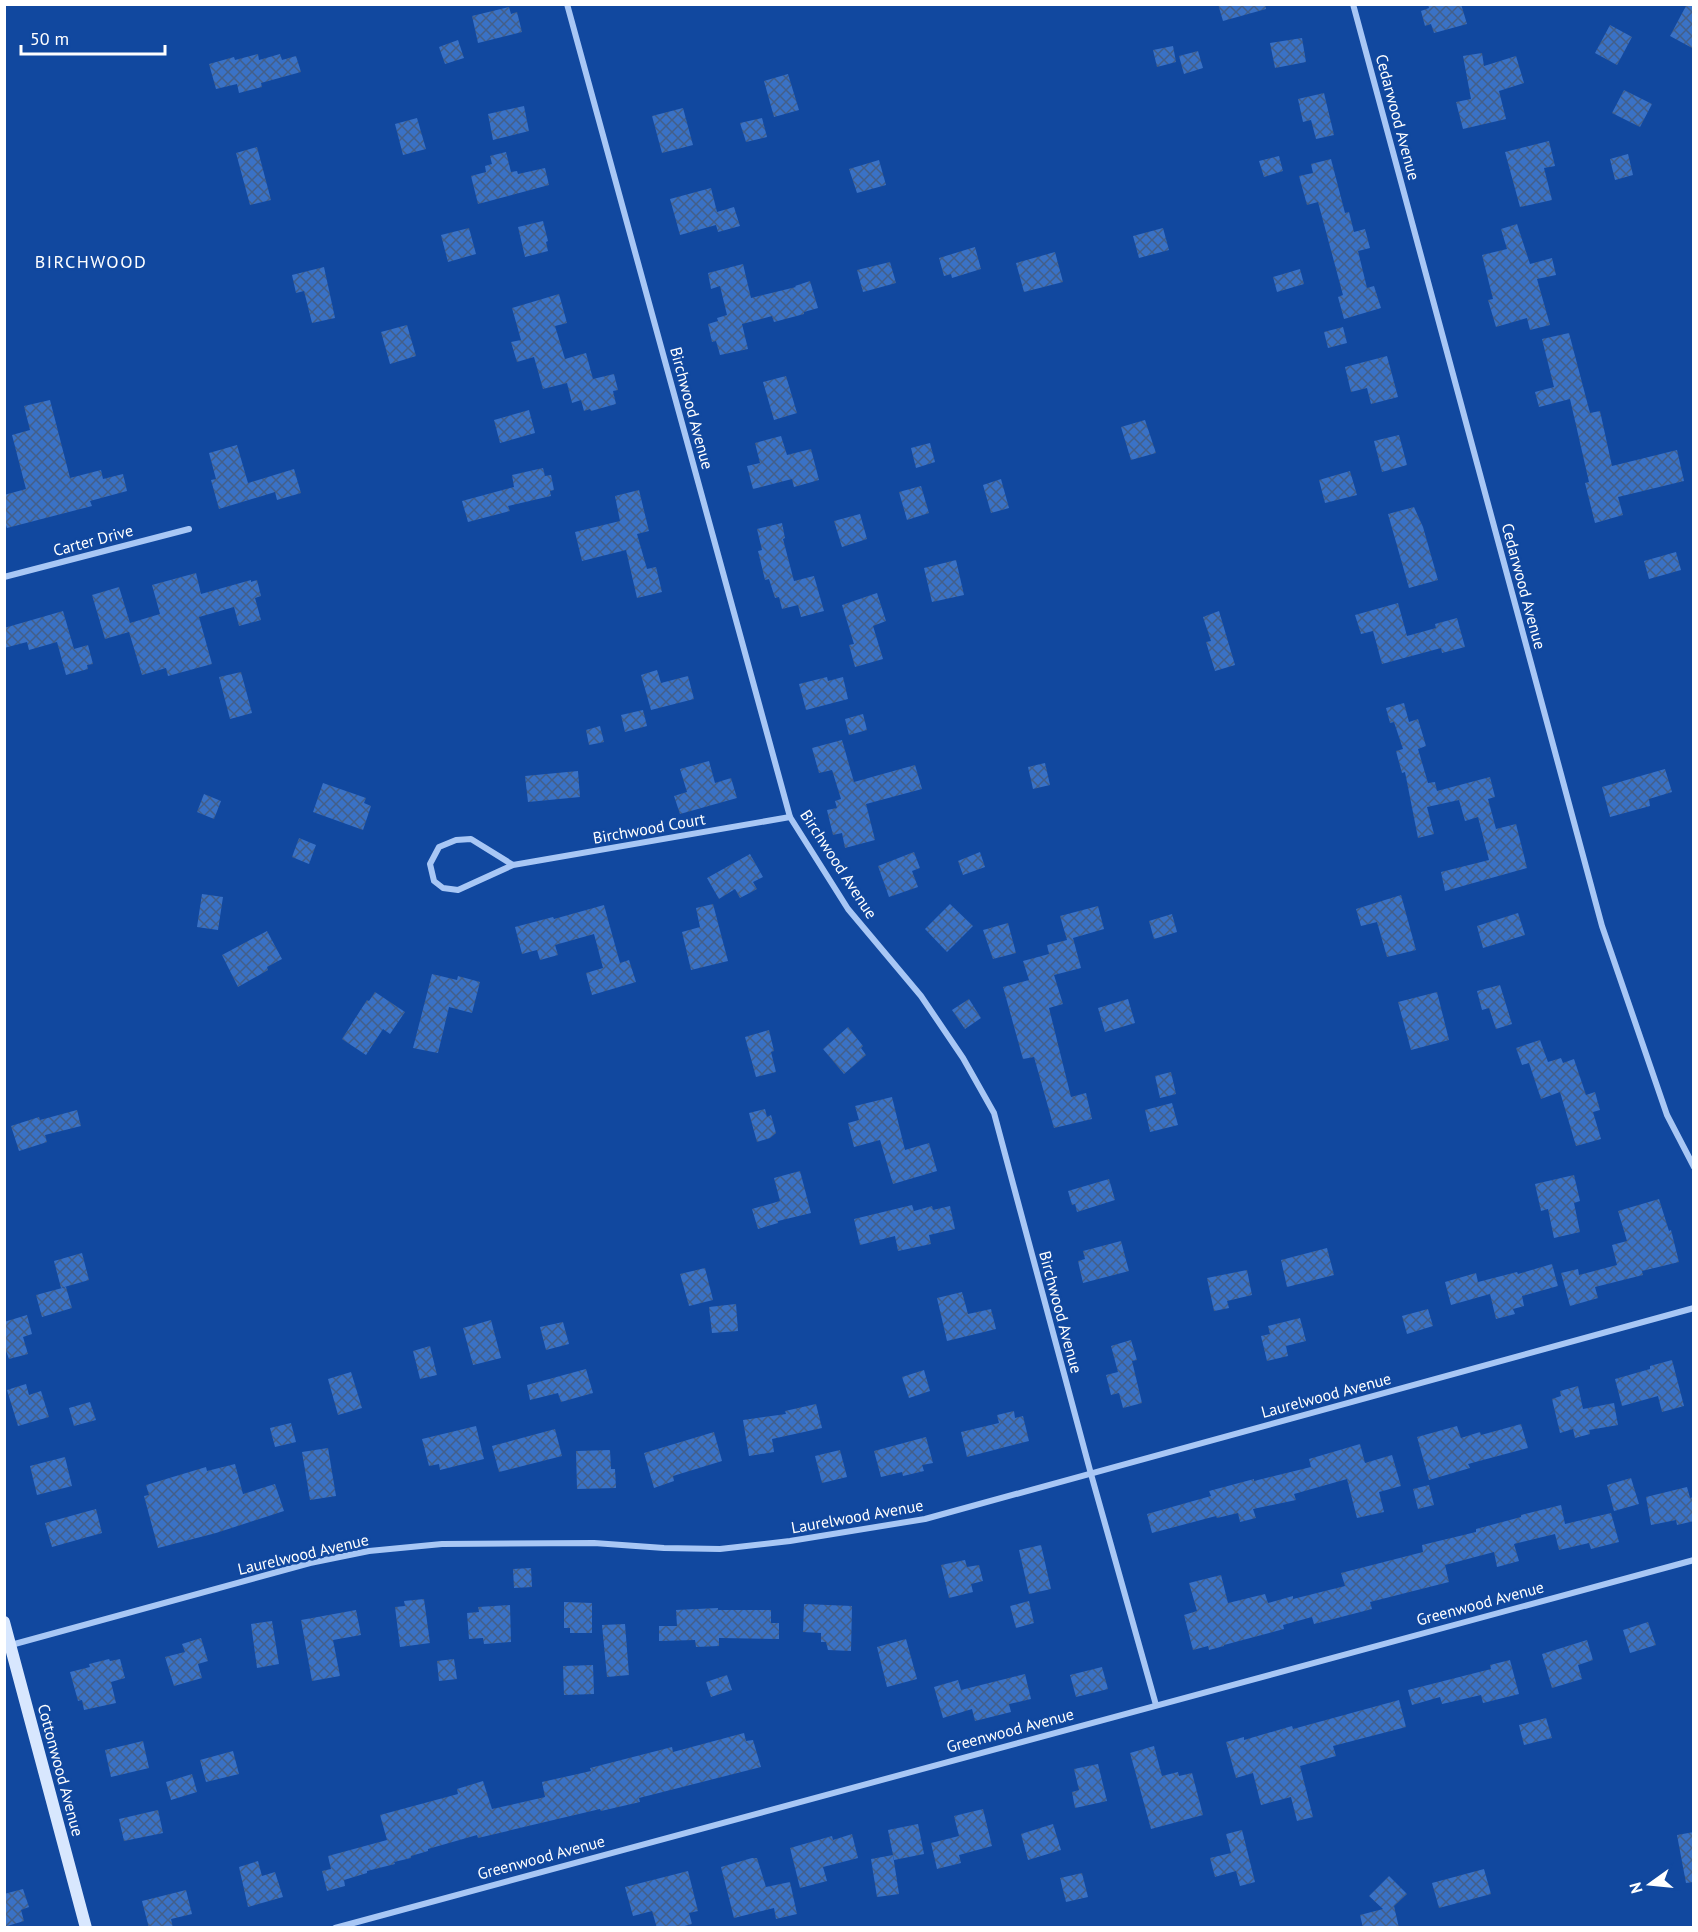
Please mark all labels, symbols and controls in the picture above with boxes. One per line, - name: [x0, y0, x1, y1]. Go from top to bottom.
- scale bar: [21, 18, 165, 56]
- text: 50 m: [30, 27, 69, 50]
- street label: Cedarwood Avenue: [1372, 52, 1424, 182]
- district label: BIRCHWOOD: [35, 250, 147, 273]
- street label: Birchwood Avenue: [666, 344, 718, 472]
- street label: Carter Drive: [51, 520, 135, 560]
- street label: Cedarwood Avenue: [1498, 521, 1550, 651]
- street label: Birchwood Avenue: [796, 806, 882, 922]
- street label: Birchwood Court: [591, 808, 707, 848]
- street label: Birchwood Avenue: [1035, 1248, 1087, 1376]
- street label: Laurelwood Avenue: [1259, 1368, 1393, 1422]
- street label: Laurelwood Avenue: [789, 1495, 925, 1537]
- street label: Laurelwood Avenue: [236, 1529, 370, 1579]
- street label: Greenwood Avenue: [1414, 1576, 1546, 1630]
- street label: Cottonwood Avenue: [34, 1702, 88, 1838]
- street label: Greenwood Avenue: [944, 1703, 1076, 1757]
- street label: Greenwood Avenue: [475, 1830, 607, 1884]
- north arrow: [1620, 1854, 1680, 1914]
- text: N: [1624, 1880, 1647, 1896]

